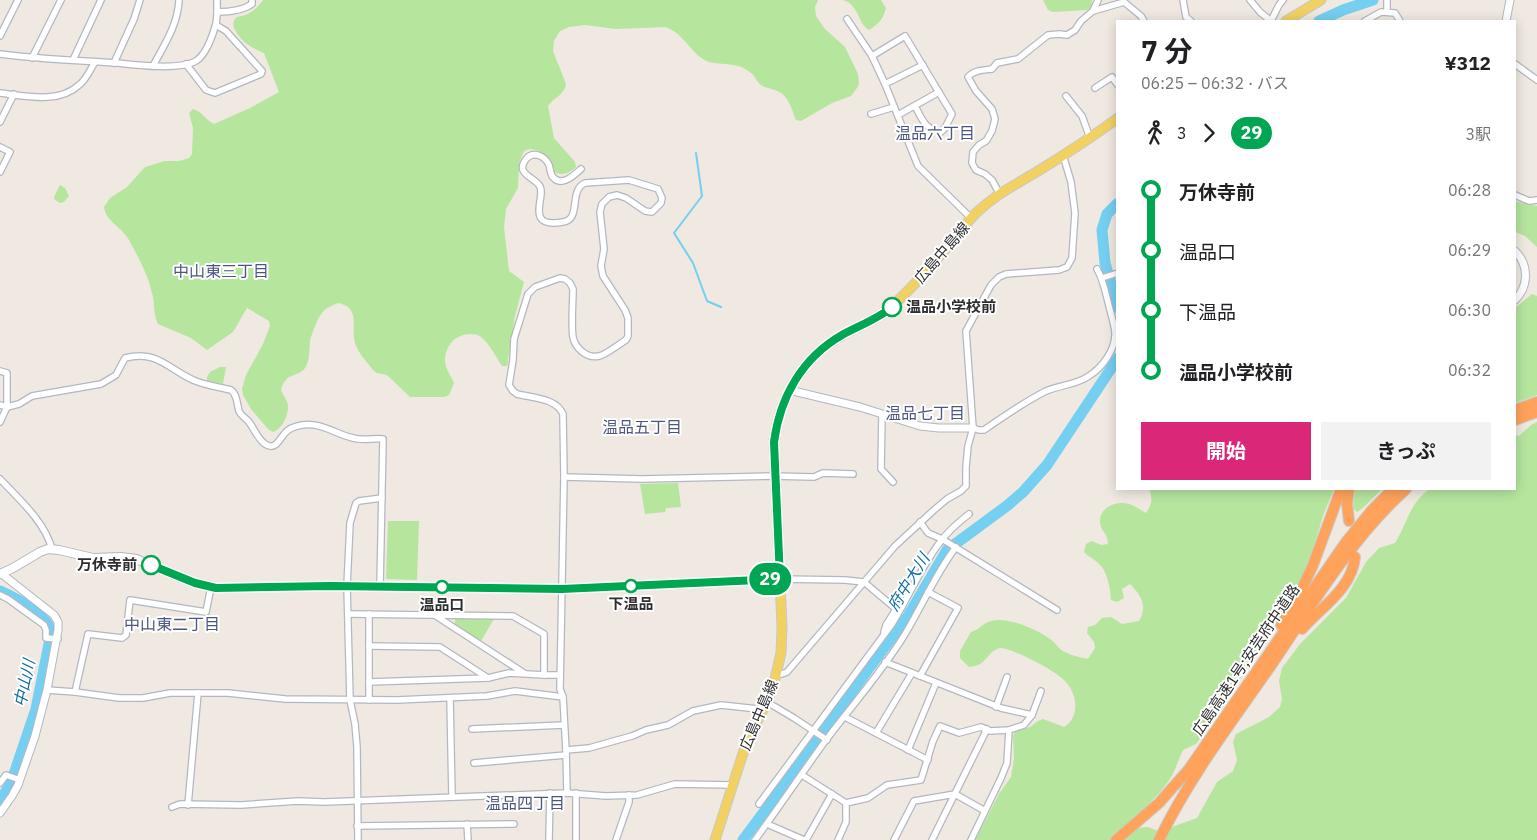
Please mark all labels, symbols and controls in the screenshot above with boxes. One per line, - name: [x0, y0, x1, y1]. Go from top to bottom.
- text: 7 分: [1141, 32, 1192, 69]
- text: ¥312: [1444, 51, 1491, 75]
- text: 06:25 – 06:32 · バス: [1141, 73, 1289, 93]
- icon: walk: [1141, 119, 1169, 147]
- icon: forward: [1195, 119, 1223, 147]
- text: 29: [1241, 121, 1262, 144]
- district label: 温品六丁目: [895, 123, 975, 143]
- text: 3: [1177, 123, 1187, 143]
- text: 3駅: [1465, 124, 1491, 144]
- text: 万休寺前: [1179, 180, 1255, 204]
- text: 06:28: [1448, 180, 1491, 200]
- street label: 広島中島線: [910, 218, 973, 287]
- text: 温品口: [1179, 240, 1236, 264]
- text: 06:29: [1448, 240, 1491, 260]
- district label: 中山東三丁目: [173, 261, 269, 281]
- marker: 温品小学校前: [882, 297, 902, 317]
- place label: 温品小学校前: [906, 297, 996, 316]
- text: 下温品: [1179, 300, 1236, 324]
- text: 06:30: [1448, 300, 1491, 320]
- text: 温品小学校前: [1179, 360, 1293, 384]
- text: 06:32: [1448, 360, 1491, 380]
- district label: 温品七丁目: [885, 403, 965, 423]
- district label: 温品五丁目: [602, 417, 682, 437]
- button: 開始: [1141, 422, 1311, 480]
- button: きっぷ: [1321, 422, 1491, 480]
- water label: 府中大川: [883, 548, 934, 614]
- place label: 万休寺前: [77, 555, 137, 574]
- marker: 万休寺前: [141, 555, 161, 575]
- line badge: 29: [748, 563, 792, 595]
- text: 29: [759, 567, 781, 590]
- marker: 下温品: [624, 579, 638, 593]
- marker: 温品口: [435, 580, 449, 594]
- street label: 広島高速1号;安芸府中道路: [1188, 580, 1303, 739]
- place label: 下温品: [608, 594, 654, 613]
- place label: 温品口: [419, 595, 465, 614]
- district label: 中山東二丁目: [124, 614, 220, 634]
- water label: 中山川: [9, 655, 39, 709]
- street label: 広島中島線: [735, 677, 782, 753]
- district label: 温品四丁目: [485, 793, 565, 813]

